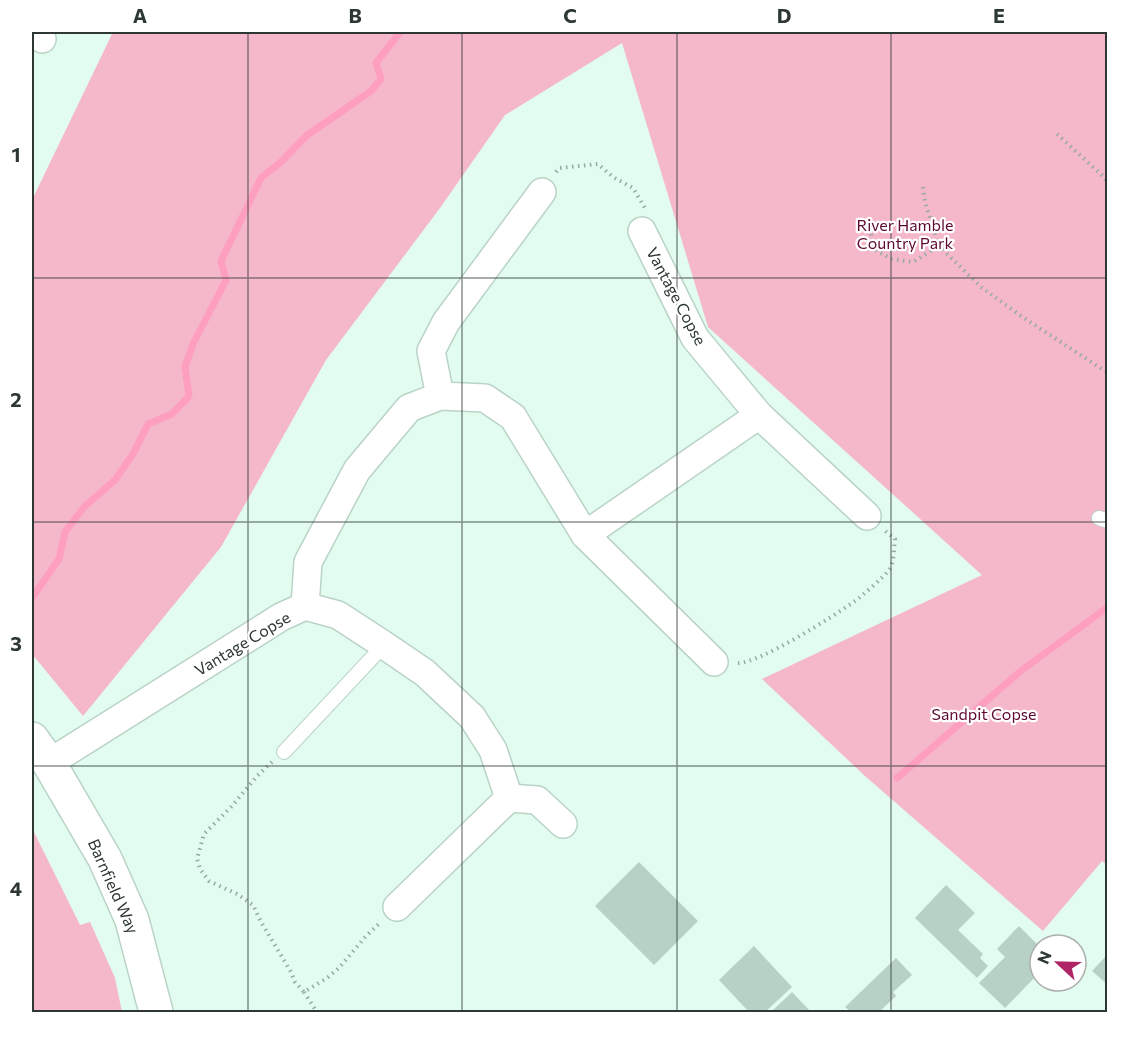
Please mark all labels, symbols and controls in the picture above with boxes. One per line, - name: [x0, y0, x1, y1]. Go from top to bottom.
- text: A: [133, 3, 147, 27]
- text: B: [348, 3, 362, 27]
- text: C: [563, 3, 577, 27]
- text: D: [777, 3, 791, 27]
- text: E: [993, 3, 1005, 27]
- text: 1: [11, 142, 21, 166]
- park label: River Hamble Country Park: [857, 215, 954, 252]
- street label: Vantage Copse: [643, 244, 711, 348]
- text: 2: [10, 387, 22, 411]
- street label: Vantage Copse: [191, 607, 293, 679]
- text: 3: [10, 631, 22, 655]
- park label: Sandpit Copse: [932, 704, 1036, 723]
- street label: Barnfield Way: [85, 836, 143, 936]
- text: 4: [10, 876, 22, 900]
- north arrow: [1028, 933, 1088, 993]
- text: N: [1033, 948, 1055, 966]

